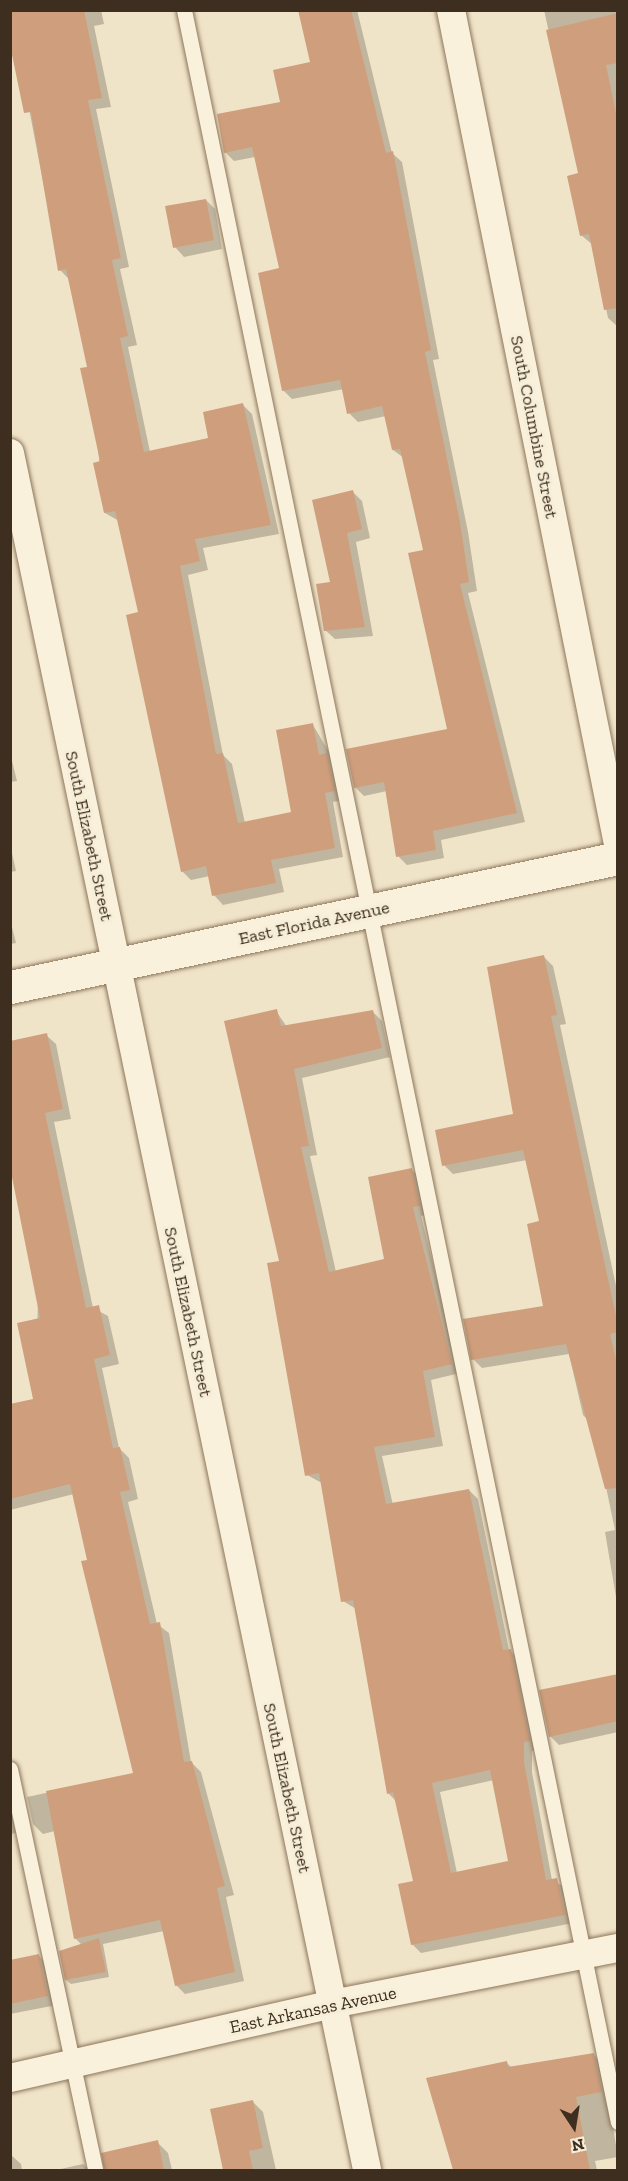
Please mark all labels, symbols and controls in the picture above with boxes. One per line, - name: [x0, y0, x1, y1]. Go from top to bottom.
- street label: South Columbine Street: [506, 334, 562, 520]
- street label: South Elizabeth Street: [60, 749, 118, 923]
- street label: East Florida Avenue: [236, 896, 392, 950]
- street label: South Elizabeth Street: [159, 1225, 217, 1399]
- street label: South Elizabeth Street: [258, 1701, 316, 1875]
- street label: East Arkansas Avenue: [227, 1982, 399, 2038]
- north arrow: [544, 2097, 604, 2157]
- text: N: [570, 2135, 586, 2156]

